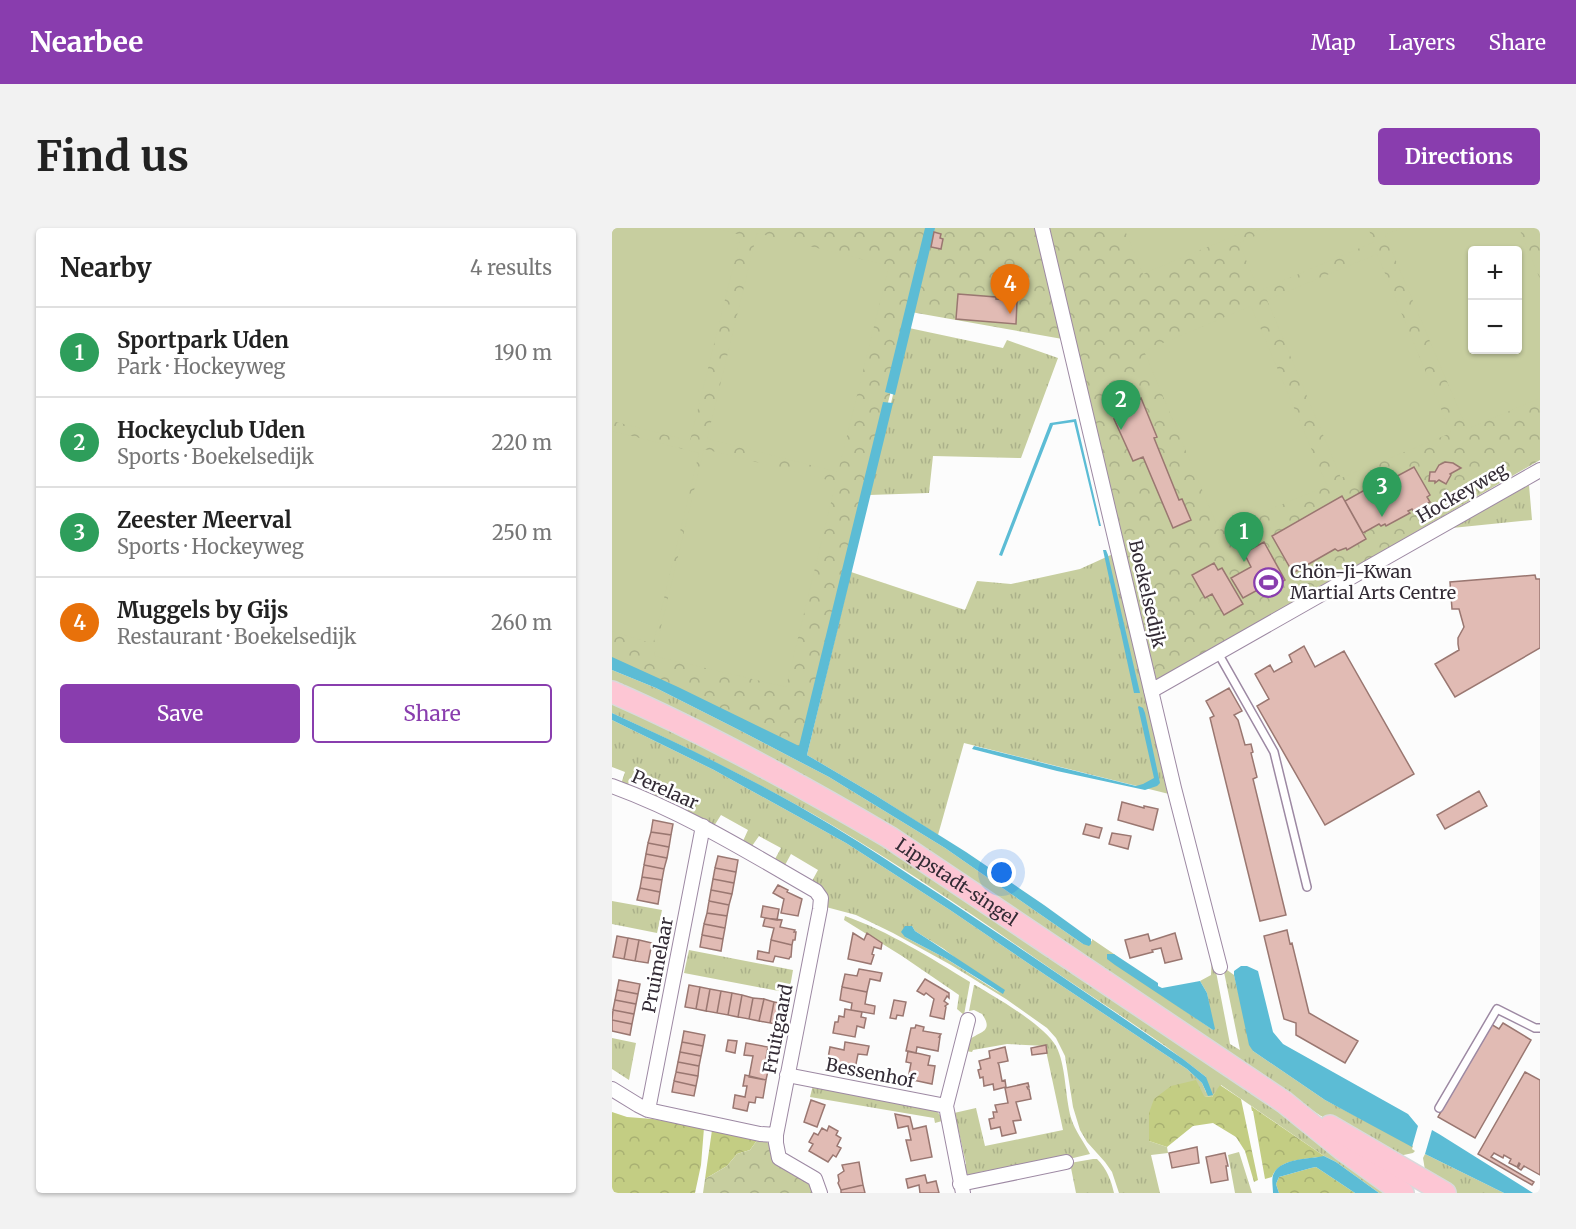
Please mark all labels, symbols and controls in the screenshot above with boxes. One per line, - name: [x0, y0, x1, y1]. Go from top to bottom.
- text: Nearbee: [30, 24, 143, 60]
- text: Map: [1311, 29, 1356, 56]
- text: Layers: [1389, 29, 1456, 56]
- text: Share: [1489, 29, 1546, 56]
- button: Directions: [1378, 128, 1540, 185]
- text: Find us: [36, 130, 189, 182]
- map controls: [1468, 246, 1522, 354]
- button: +: [1468, 246, 1522, 300]
- text: Nearby: [60, 251, 152, 284]
- text: 4 results: [470, 255, 552, 280]
- pin: 4: [990, 264, 1030, 314]
- button: −: [1468, 300, 1522, 354]
- text: Sportpark Uden: [117, 326, 289, 354]
- text: 1: [75, 340, 84, 365]
- text: 190 m: [494, 340, 552, 365]
- text: Park · Hockeyweg: [117, 354, 285, 379]
- pin: 2: [1102, 380, 1140, 430]
- text: Hockeyclub Uden: [117, 416, 305, 444]
- text: 2: [74, 430, 85, 455]
- text: 220 m: [492, 430, 552, 455]
- text: Sports · Boekelsedijk: [117, 444, 314, 469]
- street label: Hockeyweg: [1412, 457, 1511, 528]
- pin: 3: [1362, 468, 1402, 517]
- text: Zeester Meerval: [117, 506, 292, 534]
- pin: 1: [1224, 512, 1264, 562]
- text: 3: [74, 520, 85, 545]
- text: 250 m: [492, 520, 552, 545]
- text: Sports · Hockeyweg: [117, 534, 304, 559]
- street label: Boekelsedijk: [1124, 538, 1171, 651]
- place label: Chön-Ji-Kwan Martial Arts Centre: [1290, 560, 1456, 604]
- sports icon: Chön-Ji-Kwan Martial Arts Centre: [1253, 566, 1285, 598]
- text: Muggels by Gijs: [117, 596, 288, 624]
- text: 4: [73, 610, 86, 635]
- text: 260 m: [491, 610, 552, 635]
- text: Restaurant · Boekelsedijk: [117, 624, 357, 649]
- button: Save: [60, 684, 300, 743]
- button: Share: [312, 684, 552, 743]
- street label: Perelaar: [628, 765, 702, 814]
- street label: Lippstadt-singel: [892, 833, 1022, 931]
- your location: [987, 858, 1016, 887]
- street label: Pruimelaar: [637, 915, 678, 1015]
- street label: Fruitgaard: [758, 982, 797, 1076]
- street label: Bessenhof: [824, 1053, 918, 1093]

